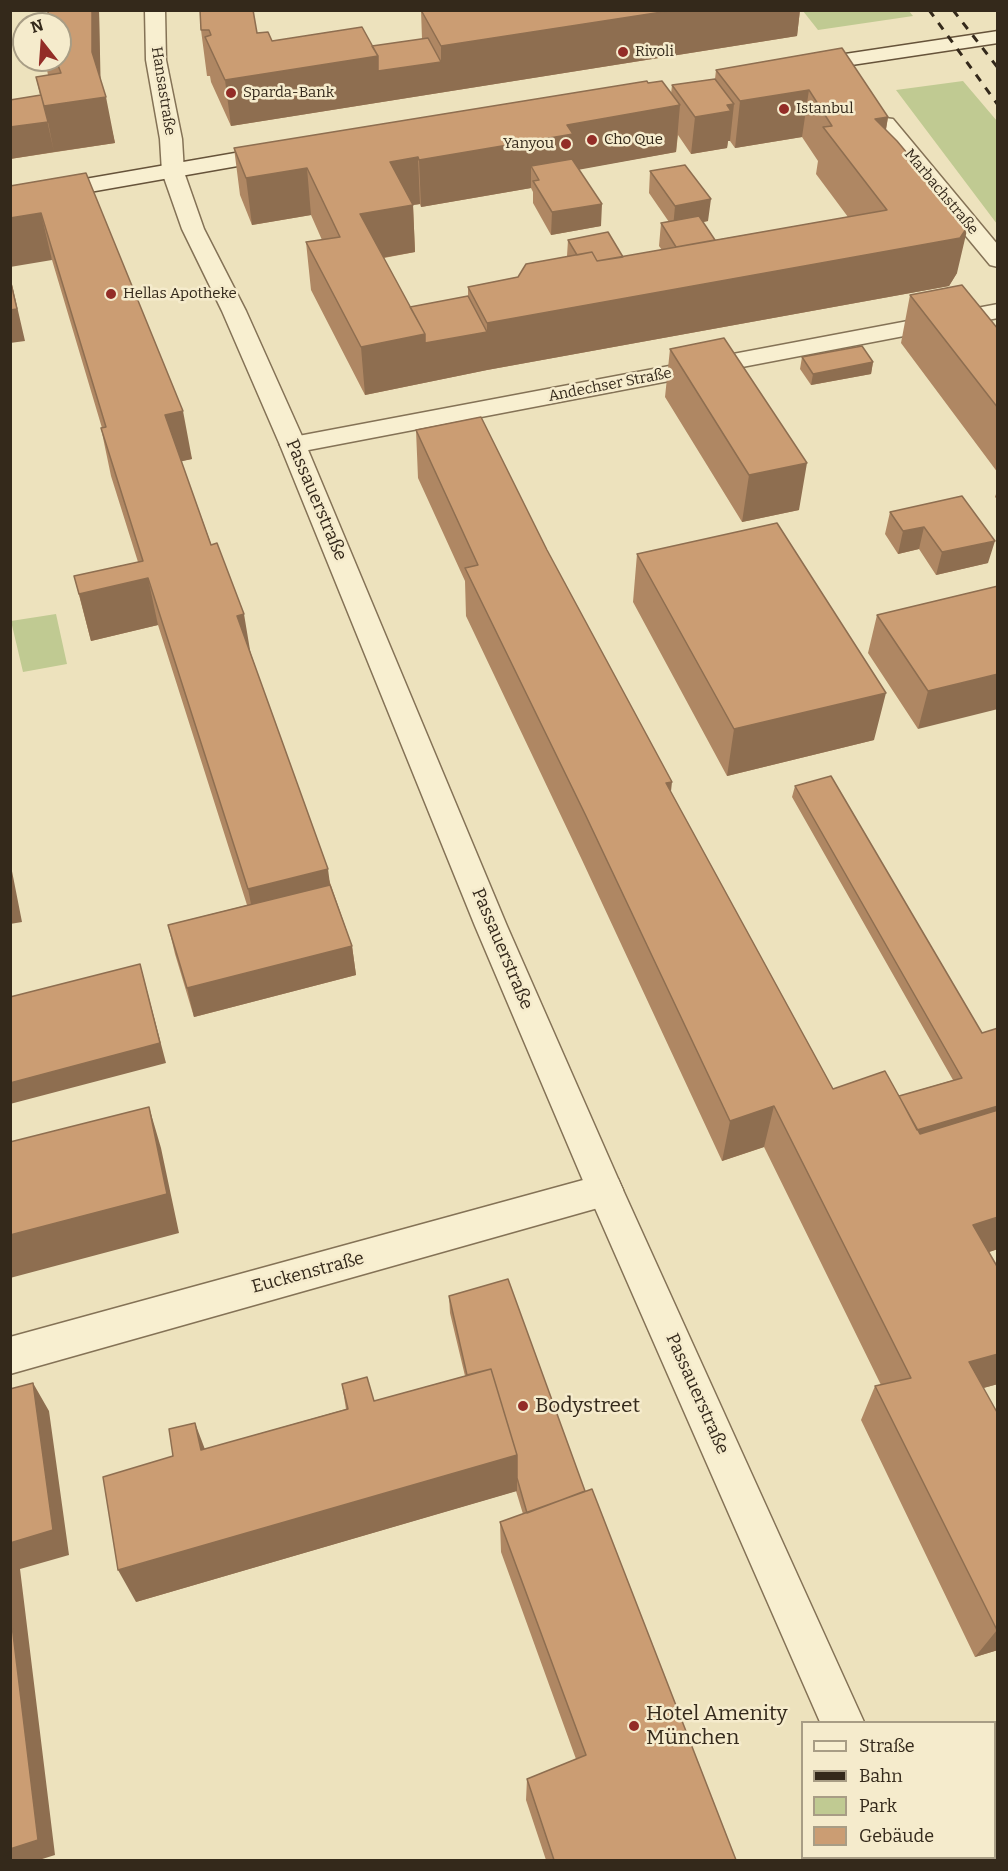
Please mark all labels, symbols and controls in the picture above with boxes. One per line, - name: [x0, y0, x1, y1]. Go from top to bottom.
- north arrow: [12, 12, 72, 72]
- text: N: [28, 15, 46, 37]
- place label: Rivoli: [635, 43, 674, 61]
- street label: Hansastraße: [147, 45, 179, 137]
- marker: Rivoli: [616, 45, 630, 59]
- place label: Sparda-Bank: [243, 84, 334, 102]
- marker: Sparda-Bank: [224, 86, 238, 100]
- place label: Istanbul: [796, 100, 853, 118]
- marker: Istanbul: [777, 102, 791, 116]
- place label: Cho Que: [604, 131, 663, 149]
- marker: Cho Que: [585, 133, 599, 147]
- place label: Yanyou: [503, 135, 554, 153]
- marker: Yanyou: [559, 137, 573, 151]
- street label: Marbachstraße: [900, 146, 982, 238]
- place label: Hellas Apotheke: [123, 285, 237, 303]
- marker: Hellas Apotheke: [104, 287, 118, 301]
- street label: Andechser Straße: [547, 364, 673, 406]
- street label: Passauerstraße: [281, 436, 351, 564]
- street label: Passauerstraße: [467, 885, 537, 1013]
- street label: Euckenstraße: [249, 1248, 367, 1298]
- street label: Passauerstraße: [661, 1330, 733, 1458]
- place label: Bodystreet: [535, 1393, 640, 1419]
- marker: Bodystreet: [516, 1399, 530, 1413]
- place label: Hotel Amenity München: [646, 1701, 788, 1751]
- marker: Hotel Amenity München: [627, 1719, 641, 1733]
- legend: [801, 1721, 996, 1859]
- text: Straße: [859, 1735, 915, 1757]
- text: Bahn: [859, 1765, 903, 1787]
- text: Park: [859, 1795, 897, 1817]
- text: Gebäude: [859, 1825, 934, 1847]

